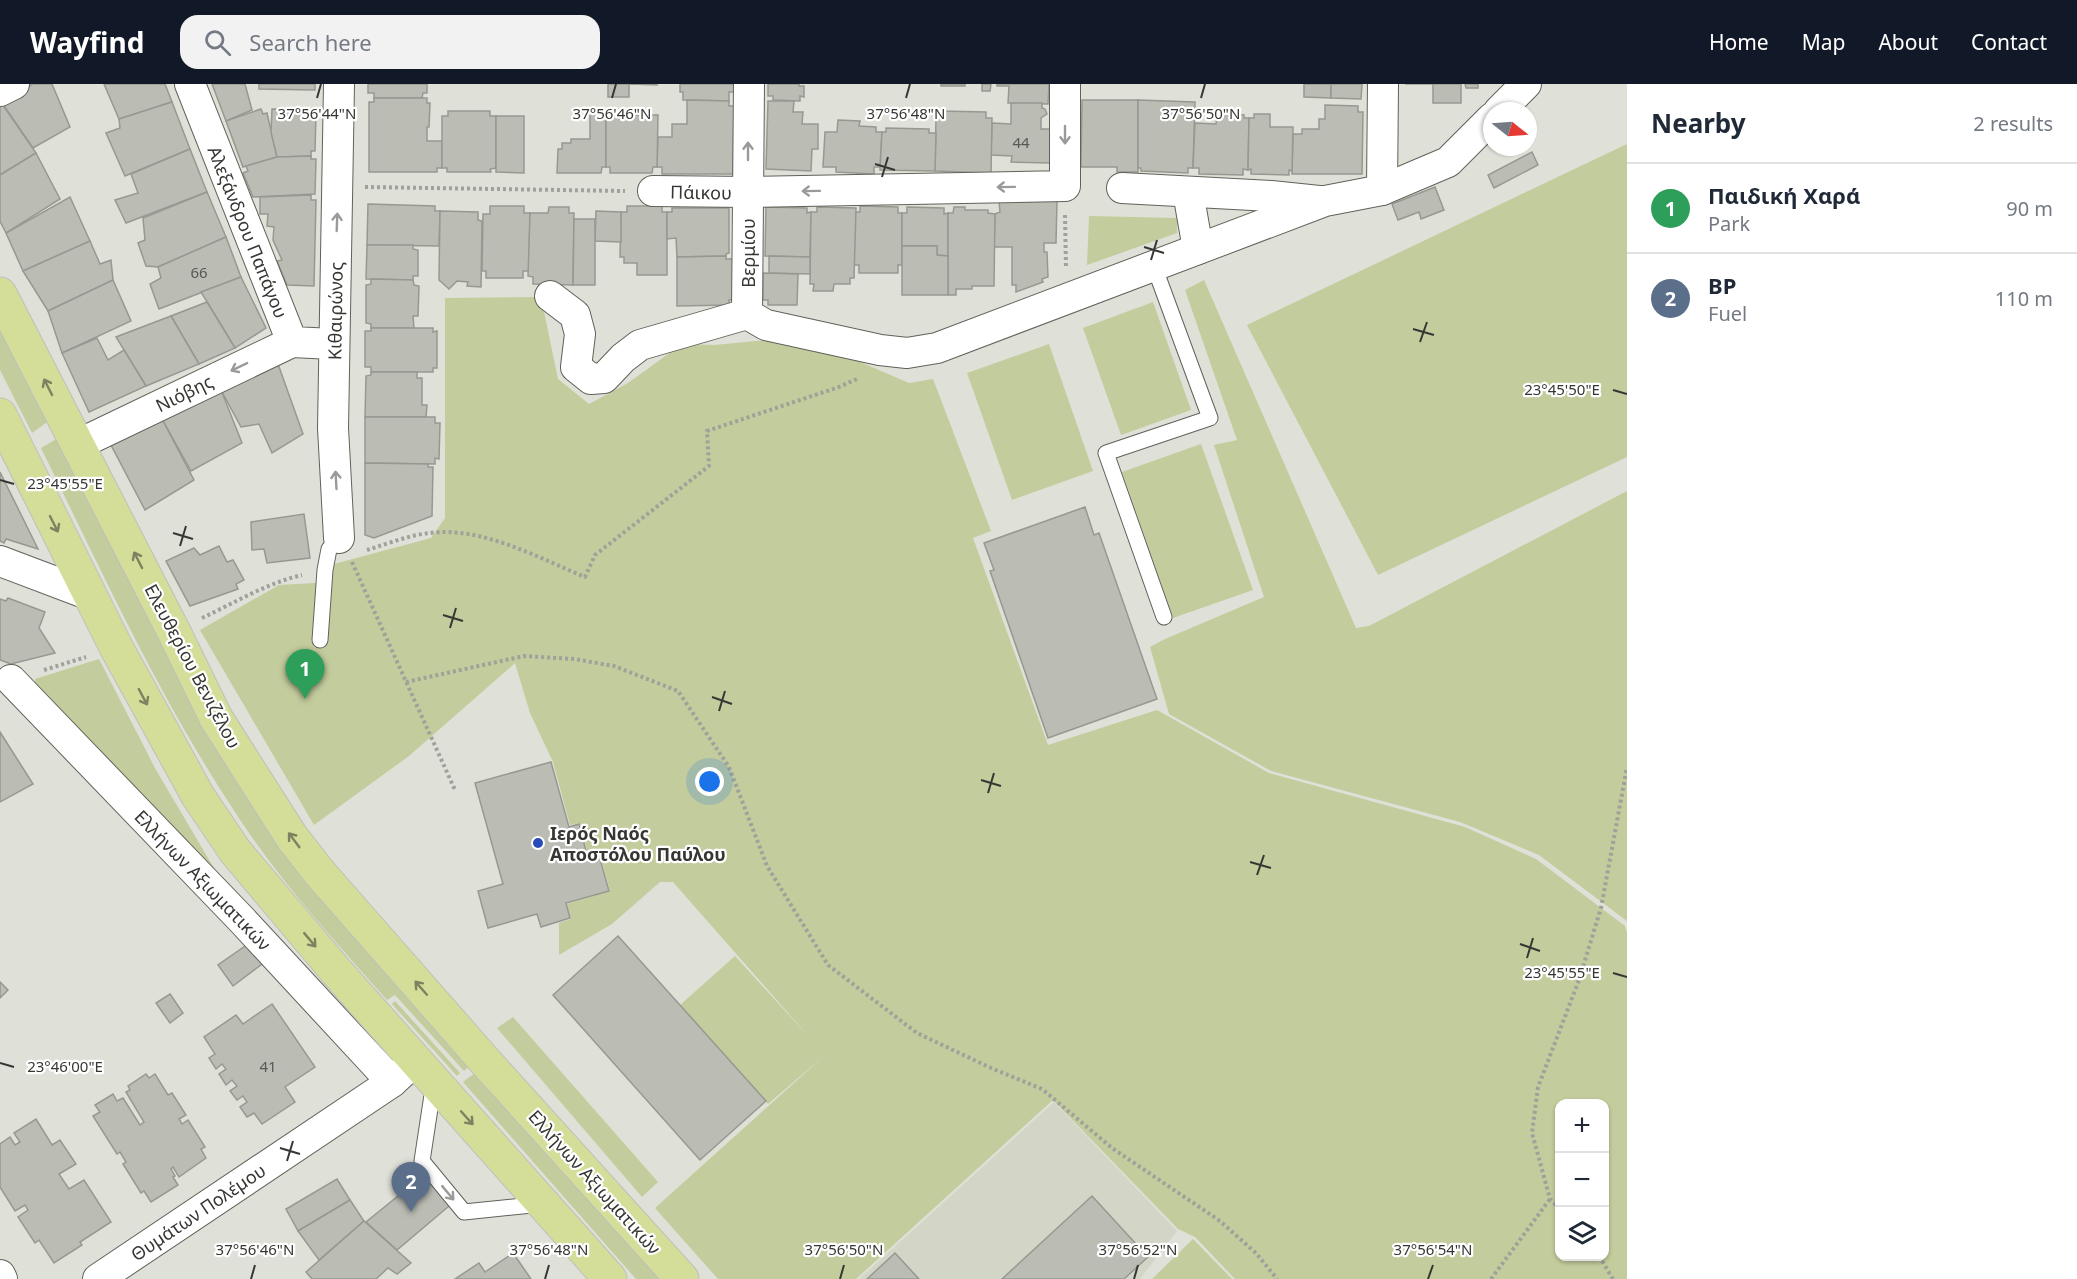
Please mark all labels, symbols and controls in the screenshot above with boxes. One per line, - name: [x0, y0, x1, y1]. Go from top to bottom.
- search box: [180, 15, 600, 69]
- text: Wayfind: [30, 23, 144, 61]
- icon: search: [201, 26, 234, 59]
- text: Search here: [249, 27, 372, 57]
- text: Home: [1709, 28, 1769, 56]
- text: Map: [1802, 28, 1845, 56]
- text: About: [1878, 28, 1938, 56]
- text: Contact: [1971, 28, 2047, 56]
- north arrow: [1483, 102, 1537, 156]
- text: 37°56'44"N: [278, 103, 356, 123]
- text: 37°56'46"N: [573, 103, 651, 123]
- text: 37°56'48"N: [867, 103, 945, 123]
- text: 37°56'50"N: [1162, 103, 1240, 123]
- text: Nearby: [1651, 105, 1746, 141]
- text: 2 results: [1973, 110, 2053, 137]
- one-way arrow: [1059, 125, 1071, 145]
- house number: 44: [1012, 132, 1030, 152]
- one-way arrow: [742, 141, 754, 161]
- street label: Αλεξάνδρου Παπάγου: [202, 142, 294, 322]
- street label: Πάικου: [670, 179, 732, 205]
- text: Παιδική Χαρά: [1708, 180, 1860, 210]
- one-way arrow: [997, 182, 1017, 193]
- one-way arrow: [802, 185, 822, 197]
- text: 1: [1665, 195, 1676, 222]
- text: 90 m: [2006, 195, 2053, 222]
- text: Park: [1708, 210, 1750, 237]
- one-way arrow: [331, 212, 342, 232]
- street label: Βερμίου: [736, 218, 760, 288]
- street label: Κιθαιρώνος: [322, 261, 348, 360]
- house number: 66: [190, 262, 208, 282]
- text: BP: [1708, 270, 1736, 300]
- text: 2: [1665, 285, 1676, 312]
- text: 110 m: [1995, 285, 2053, 312]
- text: Fuel: [1708, 300, 1747, 327]
- one-way arrow: [230, 362, 248, 374]
- street label: Νιόβης: [151, 369, 217, 417]
- one-way arrow: [41, 379, 53, 397]
- text: 23°45'50"E: [1524, 379, 1600, 399]
- one-way arrow: [330, 470, 341, 490]
- text: 23°45'55"E: [27, 473, 103, 493]
- one-way arrow: [49, 514, 61, 532]
- one-way arrow: [131, 552, 143, 570]
- street label: Ελευθερίου Βενιζέλου: [140, 580, 246, 752]
- pin: 1: [286, 650, 324, 699]
- one-way arrow: [138, 688, 149, 706]
- your location: [695, 767, 724, 796]
- street label: Ελλήνων Αξιωματικών: [130, 805, 276, 955]
- place label: Ιερός Ναός Αποστόλου Παύλου: [550, 821, 726, 866]
- one-way arrow: [288, 832, 301, 848]
- marker: Ιερός Ναός Αποστόλου Παύλου: [531, 836, 545, 850]
- one-way arrow: [303, 932, 317, 947]
- text: 23°45'55"E: [1524, 962, 1600, 982]
- one-way arrow: [414, 981, 428, 996]
- text: 23°46'00"E: [27, 1056, 103, 1076]
- house number: 41: [259, 1056, 277, 1076]
- map controls: [1555, 1099, 1609, 1261]
- button: +: [1555, 1099, 1609, 1153]
- street label: Ελλήνων Αξιωματικών: [524, 1105, 666, 1259]
- one-way arrow: [460, 1110, 474, 1125]
- button: −: [1555, 1153, 1609, 1207]
- street label: Θυµάτων Πολέµου: [126, 1158, 270, 1266]
- pin: 2: [392, 1162, 430, 1212]
- one-way arrow: [441, 1185, 455, 1200]
- button: layers: [1555, 1207, 1609, 1261]
- text: 37°56'46"N: [216, 1239, 294, 1259]
- text: 37°56'48"N: [510, 1239, 588, 1259]
- text: 37°56'50"N: [805, 1239, 883, 1259]
- text: 37°56'52"N: [1099, 1239, 1177, 1259]
- text: 37°56'54"N: [1394, 1239, 1472, 1259]

